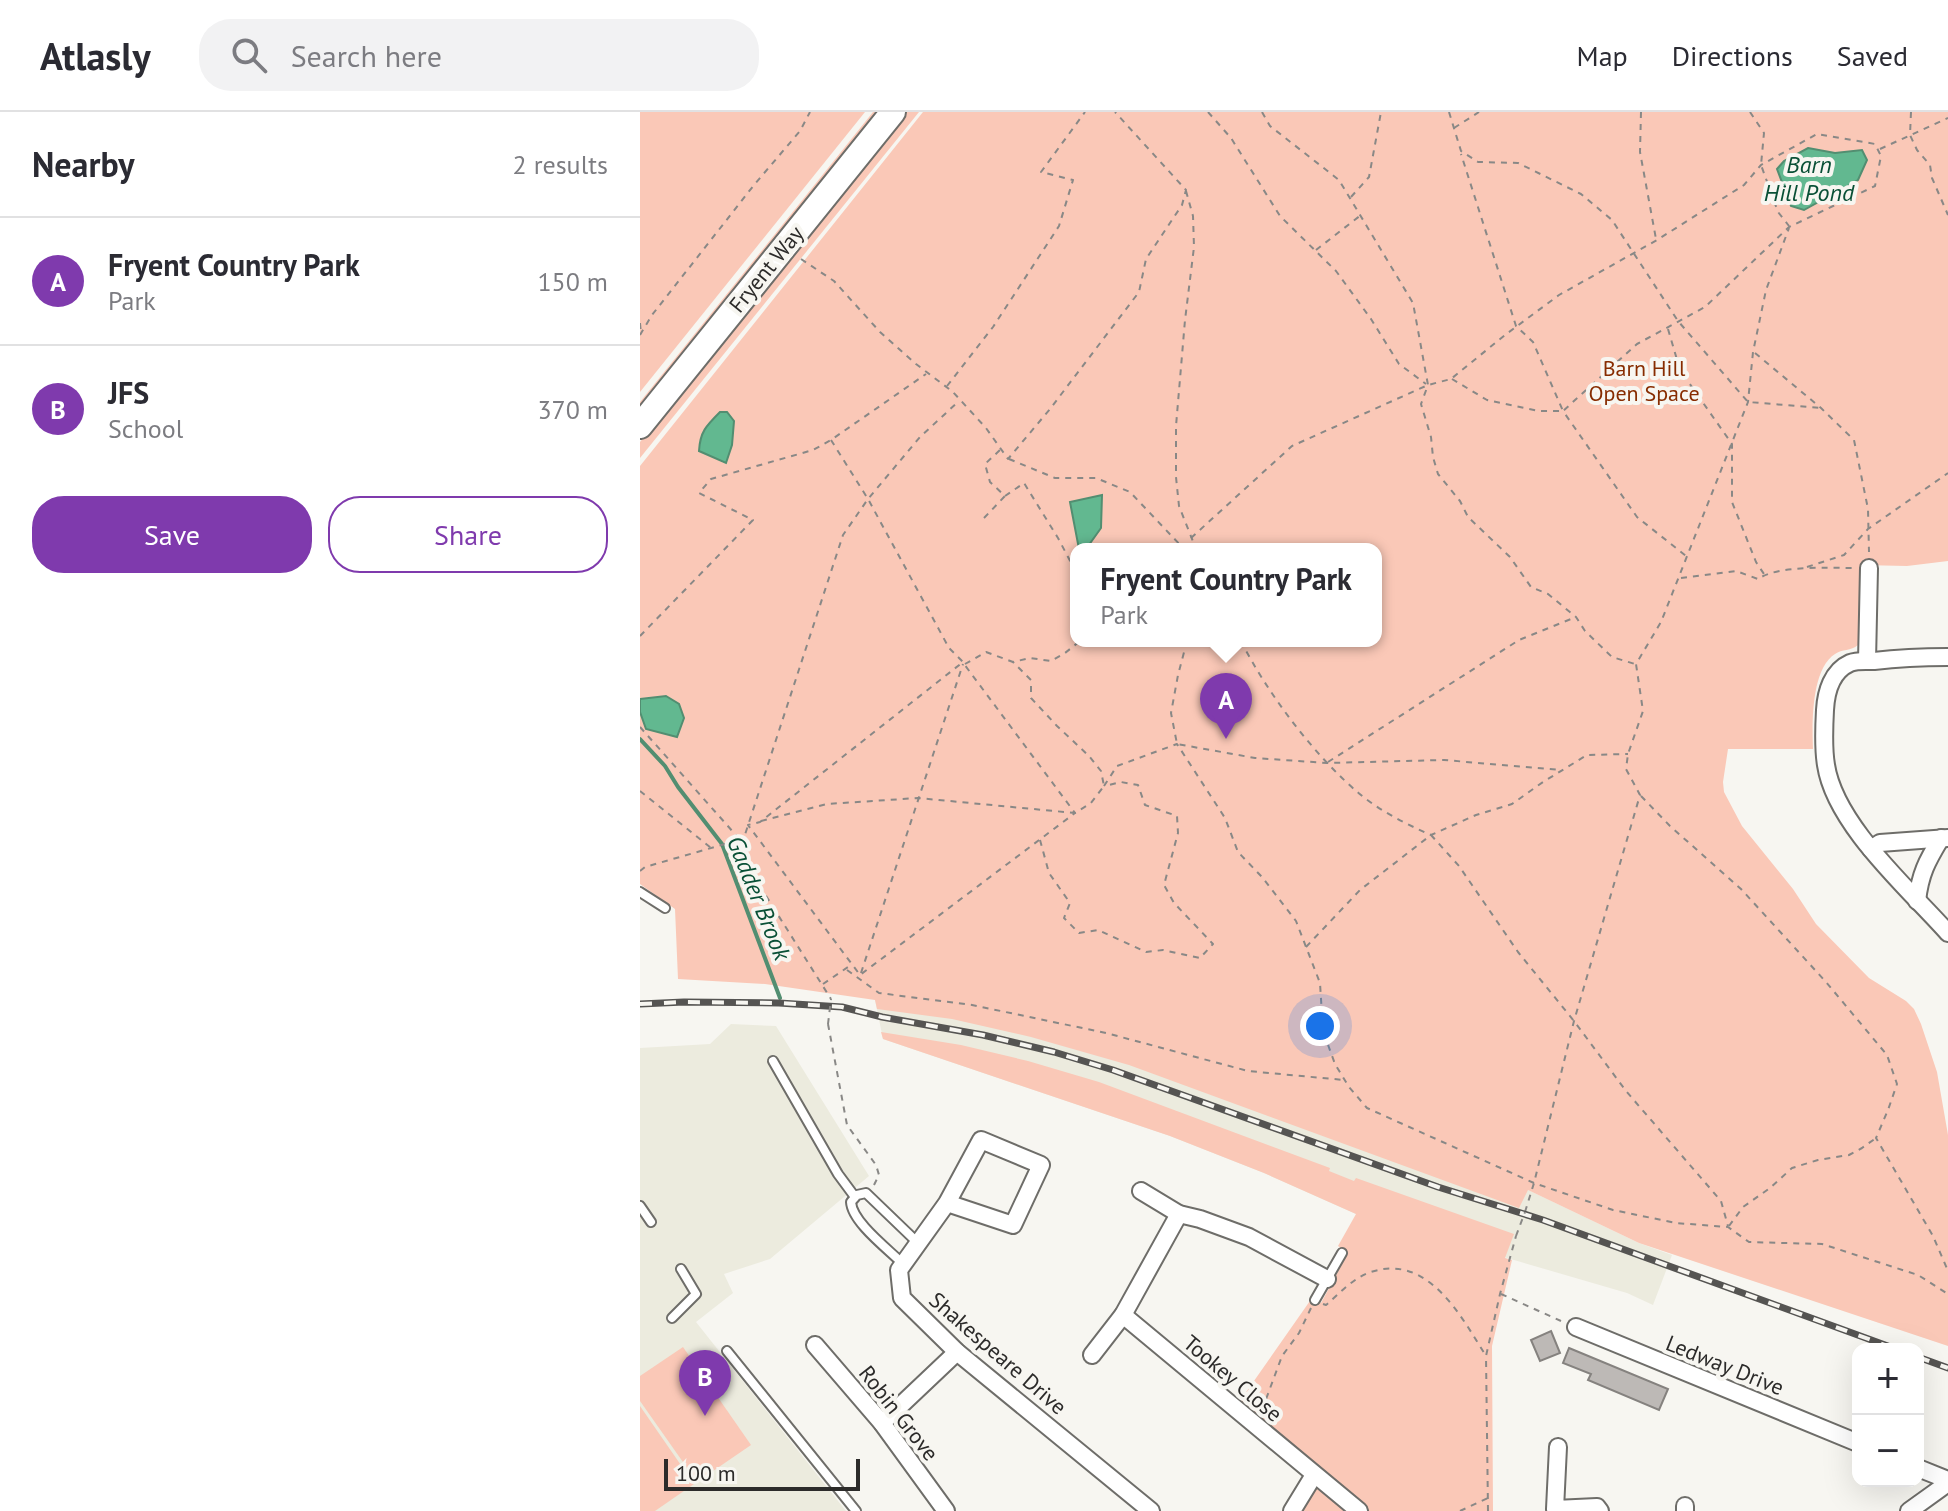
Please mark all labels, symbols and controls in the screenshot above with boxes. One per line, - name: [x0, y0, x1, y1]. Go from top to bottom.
- search box: [199, 19, 759, 91]
- text: Atlasly: [40, 31, 151, 80]
- icon: search: [227, 33, 271, 77]
- text: Search here: [291, 36, 442, 75]
- text: Map: [1577, 37, 1628, 74]
- text: Directions: [1672, 37, 1793, 74]
- text: Saved: [1837, 37, 1908, 74]
- text: Nearby: [32, 142, 134, 186]
- text: 2 results: [513, 148, 608, 181]
- water label: Barn Hill Pond: [1764, 149, 1855, 208]
- street label: Fryent Way: [723, 219, 810, 318]
- text: Fryent Country Park: [108, 245, 360, 284]
- text: A: [50, 265, 66, 298]
- text: 150 m: [537, 265, 608, 298]
- text: Park: [108, 284, 156, 317]
- park label: Barn Hill Open Space: [1588, 354, 1700, 407]
- text: JFS: [108, 373, 149, 412]
- text: B: [50, 393, 66, 426]
- text: 370 m: [537, 393, 608, 426]
- text: School: [108, 412, 183, 445]
- button: Save: [32, 496, 312, 573]
- button: Share: [328, 496, 608, 573]
- popup: [1070, 543, 1382, 647]
- text: Fryent Country Park: [1100, 559, 1352, 598]
- text: Park: [1100, 598, 1148, 631]
- pin: A: [1200, 673, 1252, 739]
- water label: Gadder Brook: [720, 831, 798, 966]
- your location: [1300, 1006, 1340, 1046]
- street label: Shakespeare Drive: [923, 1286, 1073, 1420]
- street label: Tookey Close: [1178, 1329, 1288, 1427]
- street label: Ledway Drive: [1662, 1329, 1788, 1401]
- map controls: [1852, 1343, 1924, 1487]
- button: +: [1852, 1343, 1924, 1415]
- pin: B: [679, 1350, 731, 1416]
- street label: Robin Grove: [853, 1360, 945, 1466]
- button: −: [1852, 1415, 1924, 1487]
- scale bar: [664, 1455, 860, 1491]
- text: 100 m: [676, 1459, 736, 1487]

